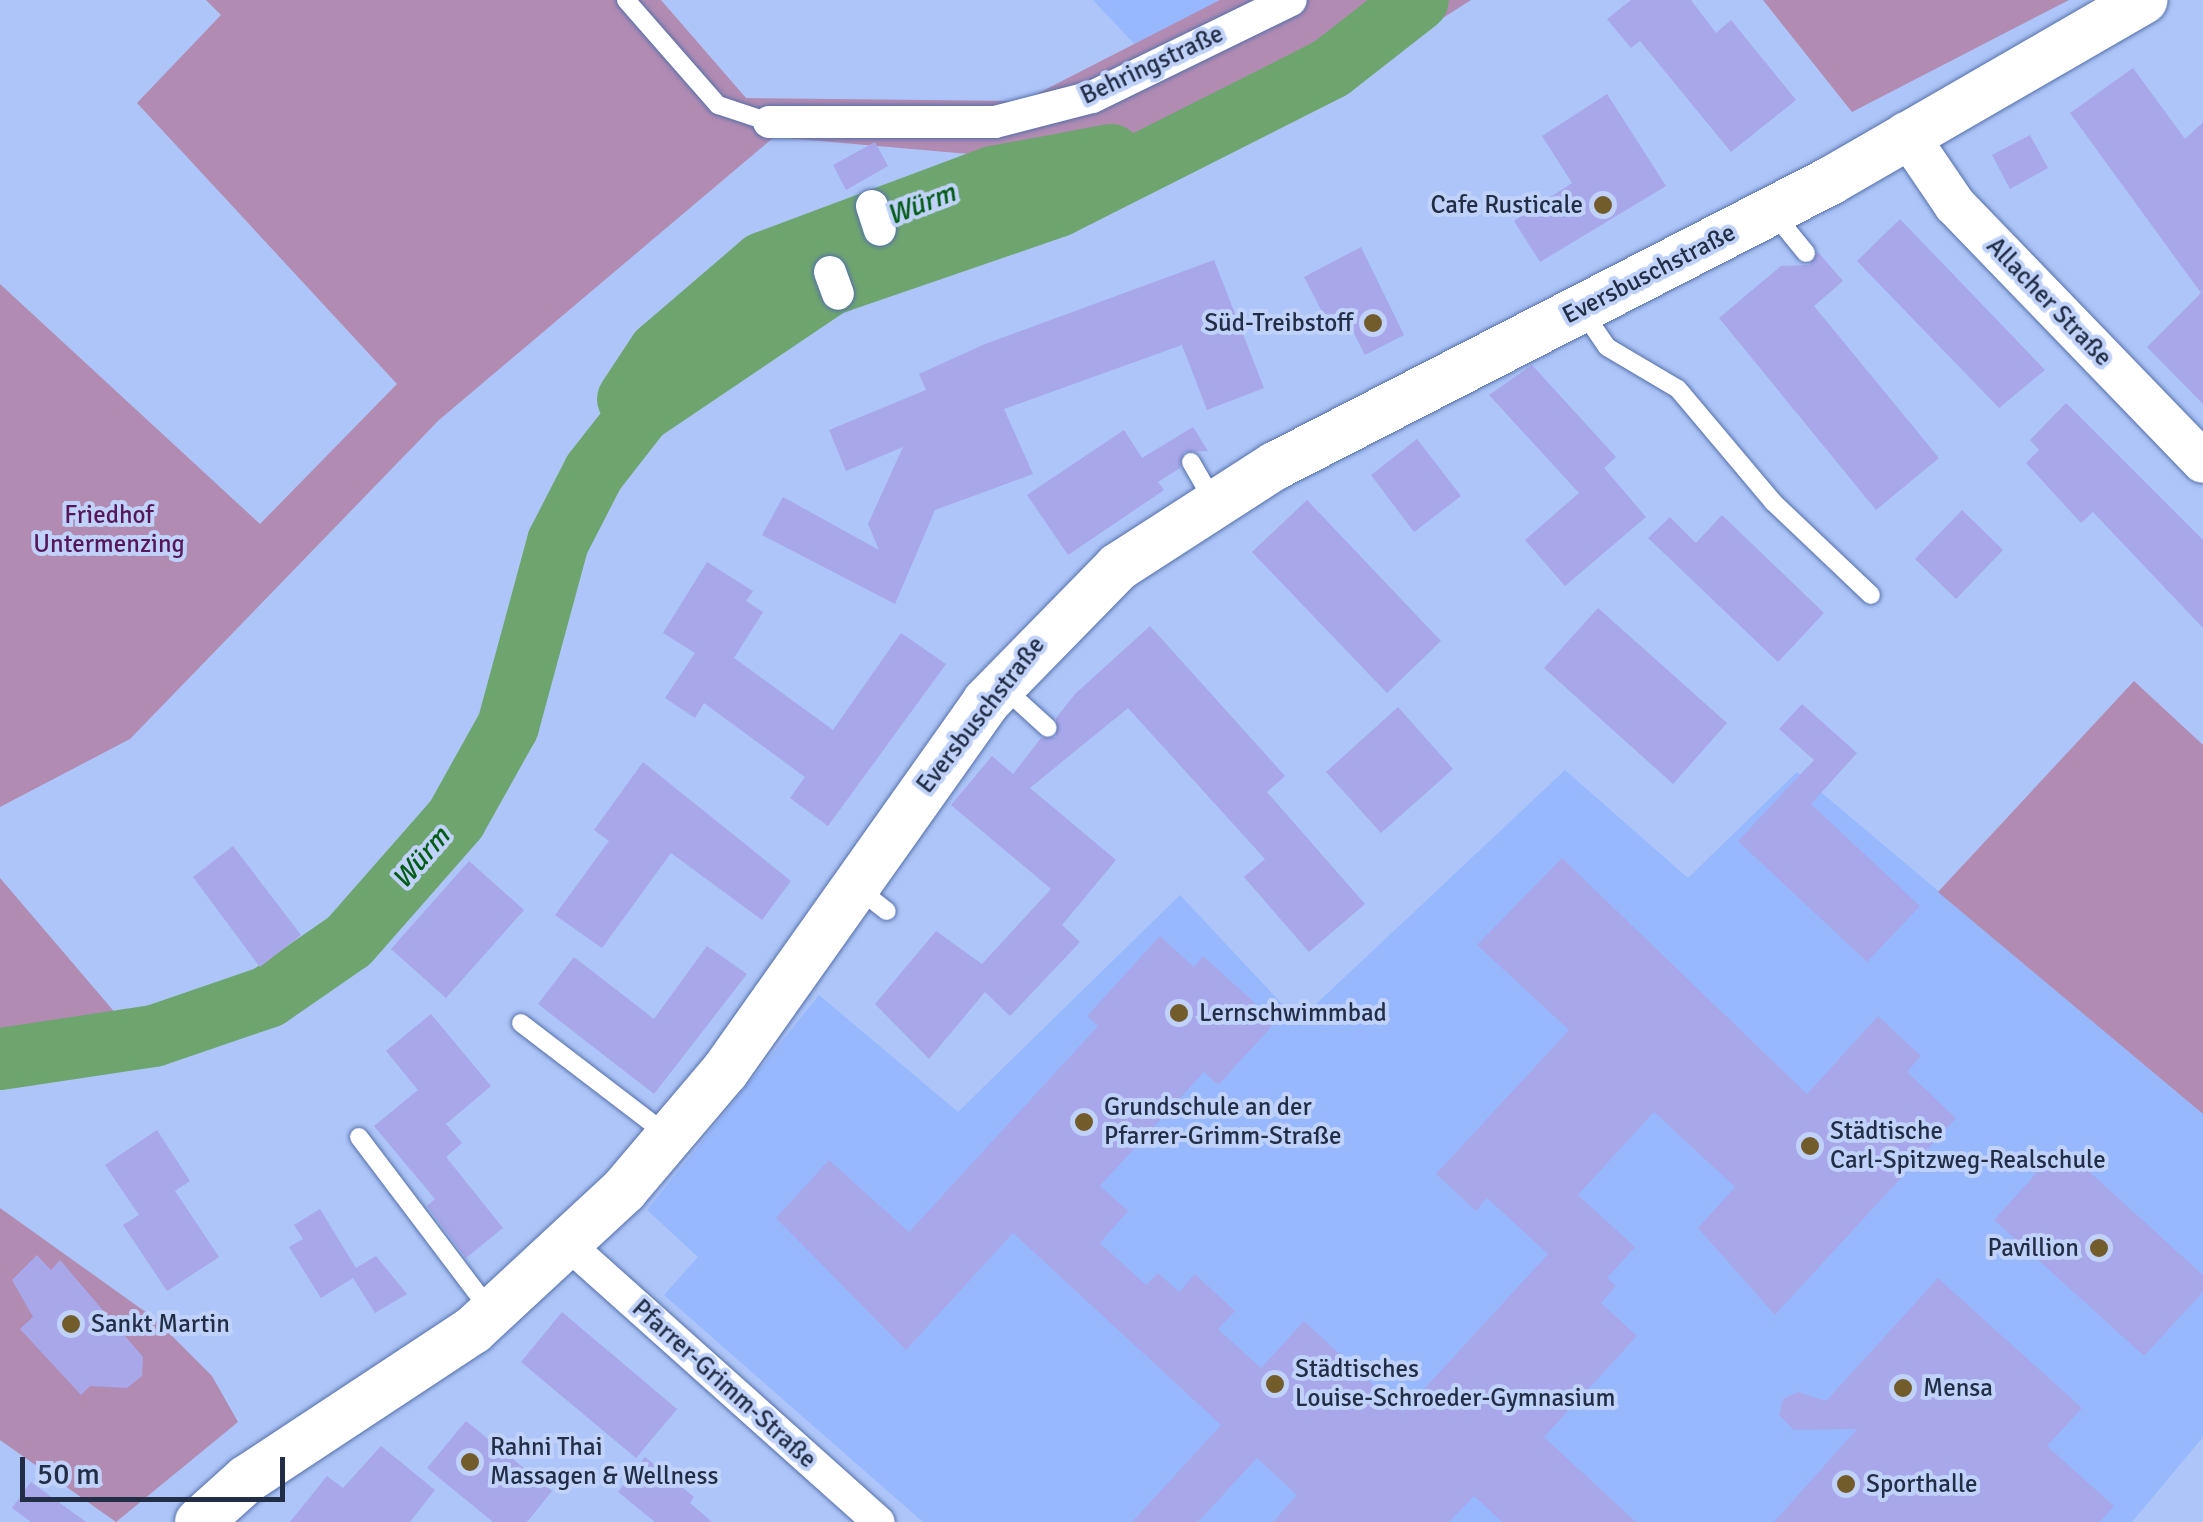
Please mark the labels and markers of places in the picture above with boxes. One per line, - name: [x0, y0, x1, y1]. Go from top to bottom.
- place label: Cafe Rusticale: [1430, 190, 1583, 220]
- marker: Cafe Rusticale: [1592, 194, 1614, 216]
- place label: Süd-Treibstoff: [1204, 308, 1353, 338]
- marker: Süd-Treibstoff: [1362, 312, 1384, 334]
- place label: Lernschwimmbad: [1199, 998, 1387, 1028]
- marker: Lernschwimmbad: [1168, 1002, 1190, 1024]
- place label: Grundschule an der Pfarrer-Grimm-Straße: [1104, 1093, 1341, 1152]
- marker: Grundschule an der Pfarrer-Grimm-Straße: [1073, 1111, 1095, 1133]
- place label: Städtische Carl-Spitzweg-Realschule: [1830, 1117, 2106, 1176]
- marker: Städtische Carl-Spitzweg-Realschule: [1799, 1135, 1821, 1157]
- place label: Pavillion: [1988, 1233, 2079, 1263]
- marker: Pavillion: [2088, 1237, 2110, 1259]
- place label: Sankt Martin: [91, 1309, 230, 1339]
- marker: Sankt Martin: [60, 1313, 82, 1335]
- place label: Städtisches Louise-Schroeder-Gymnasium: [1295, 1355, 1615, 1414]
- marker: Städtisches Louise-Schroeder-Gymnasium: [1264, 1373, 1286, 1395]
- place label: Mensa: [1923, 1373, 1993, 1403]
- marker: Mensa: [1892, 1377, 1914, 1399]
- place label: Rahni Thai Massagen & Wellness: [490, 1433, 718, 1492]
- marker: Rahni Thai Massagen & Wellness: [459, 1451, 481, 1473]
- place label: Sporthalle: [1866, 1469, 1978, 1499]
- marker: Sporthalle: [1835, 1473, 1857, 1495]

